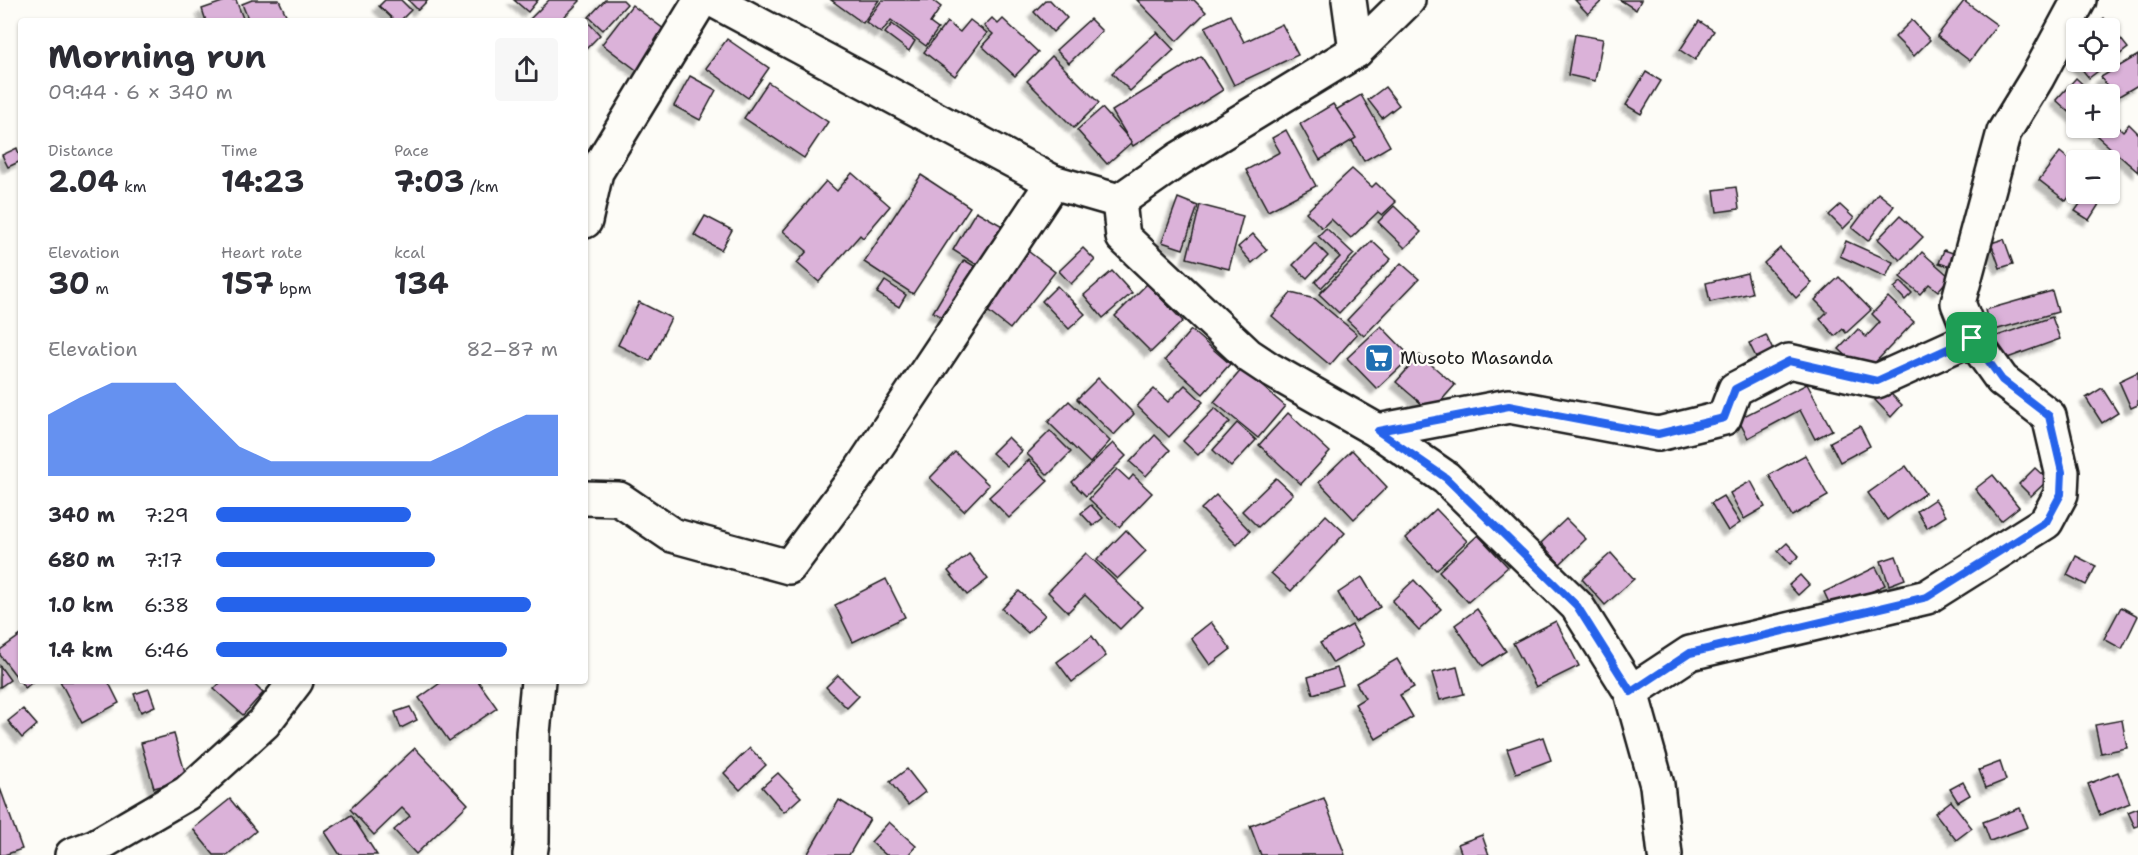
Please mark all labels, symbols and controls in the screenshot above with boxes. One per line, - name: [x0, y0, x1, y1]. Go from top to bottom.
- map controls: [2066, 18, 2120, 204]
- button: locate: [2066, 18, 2120, 72]
- text: Morning run: [48, 34, 266, 79]
- button: share: [495, 38, 558, 101]
- text: 09:44 · 6 × 340 m: [48, 79, 233, 105]
- button: +: [2066, 84, 2120, 138]
- text: Distance: [48, 140, 114, 161]
- text: Time: [221, 140, 258, 161]
- text: Pace: [394, 140, 429, 161]
- button: −: [2066, 150, 2120, 204]
- text: 2.04: [48, 161, 118, 202]
- text: 14:23: [221, 161, 304, 202]
- text: 7:03: [394, 161, 465, 202]
- text: km: [118, 176, 147, 197]
- text: /km: [465, 176, 499, 197]
- text: Elevation: [48, 242, 120, 263]
- text: Heart rate: [221, 242, 303, 263]
- text: kcal: [394, 242, 425, 263]
- text: 30: [48, 263, 90, 304]
- text: 157: [221, 263, 274, 304]
- text: 134: [394, 263, 449, 304]
- text: m: [90, 278, 109, 299]
- text: bpm: [274, 278, 311, 299]
- pin: [1946, 312, 1997, 363]
- icon: arrive: [1955, 321, 1988, 354]
- text: Elevation: [48, 336, 138, 362]
- text: 82–87 m: [466, 336, 558, 362]
- supermarket icon: Musoto Masanda: [1363, 342, 1395, 374]
- place label: Musoto Masanda: [1400, 346, 1553, 370]
- text: 340 m: [48, 502, 115, 528]
- text: 7:29: [144, 502, 189, 528]
- text: 680 m: [48, 547, 115, 573]
- text: 7:17: [144, 547, 183, 573]
- text: 1.0 km: [48, 592, 113, 618]
- text: 6:38: [144, 592, 189, 618]
- text: 1.4 km: [48, 637, 113, 663]
- text: 6:46: [144, 637, 189, 663]

